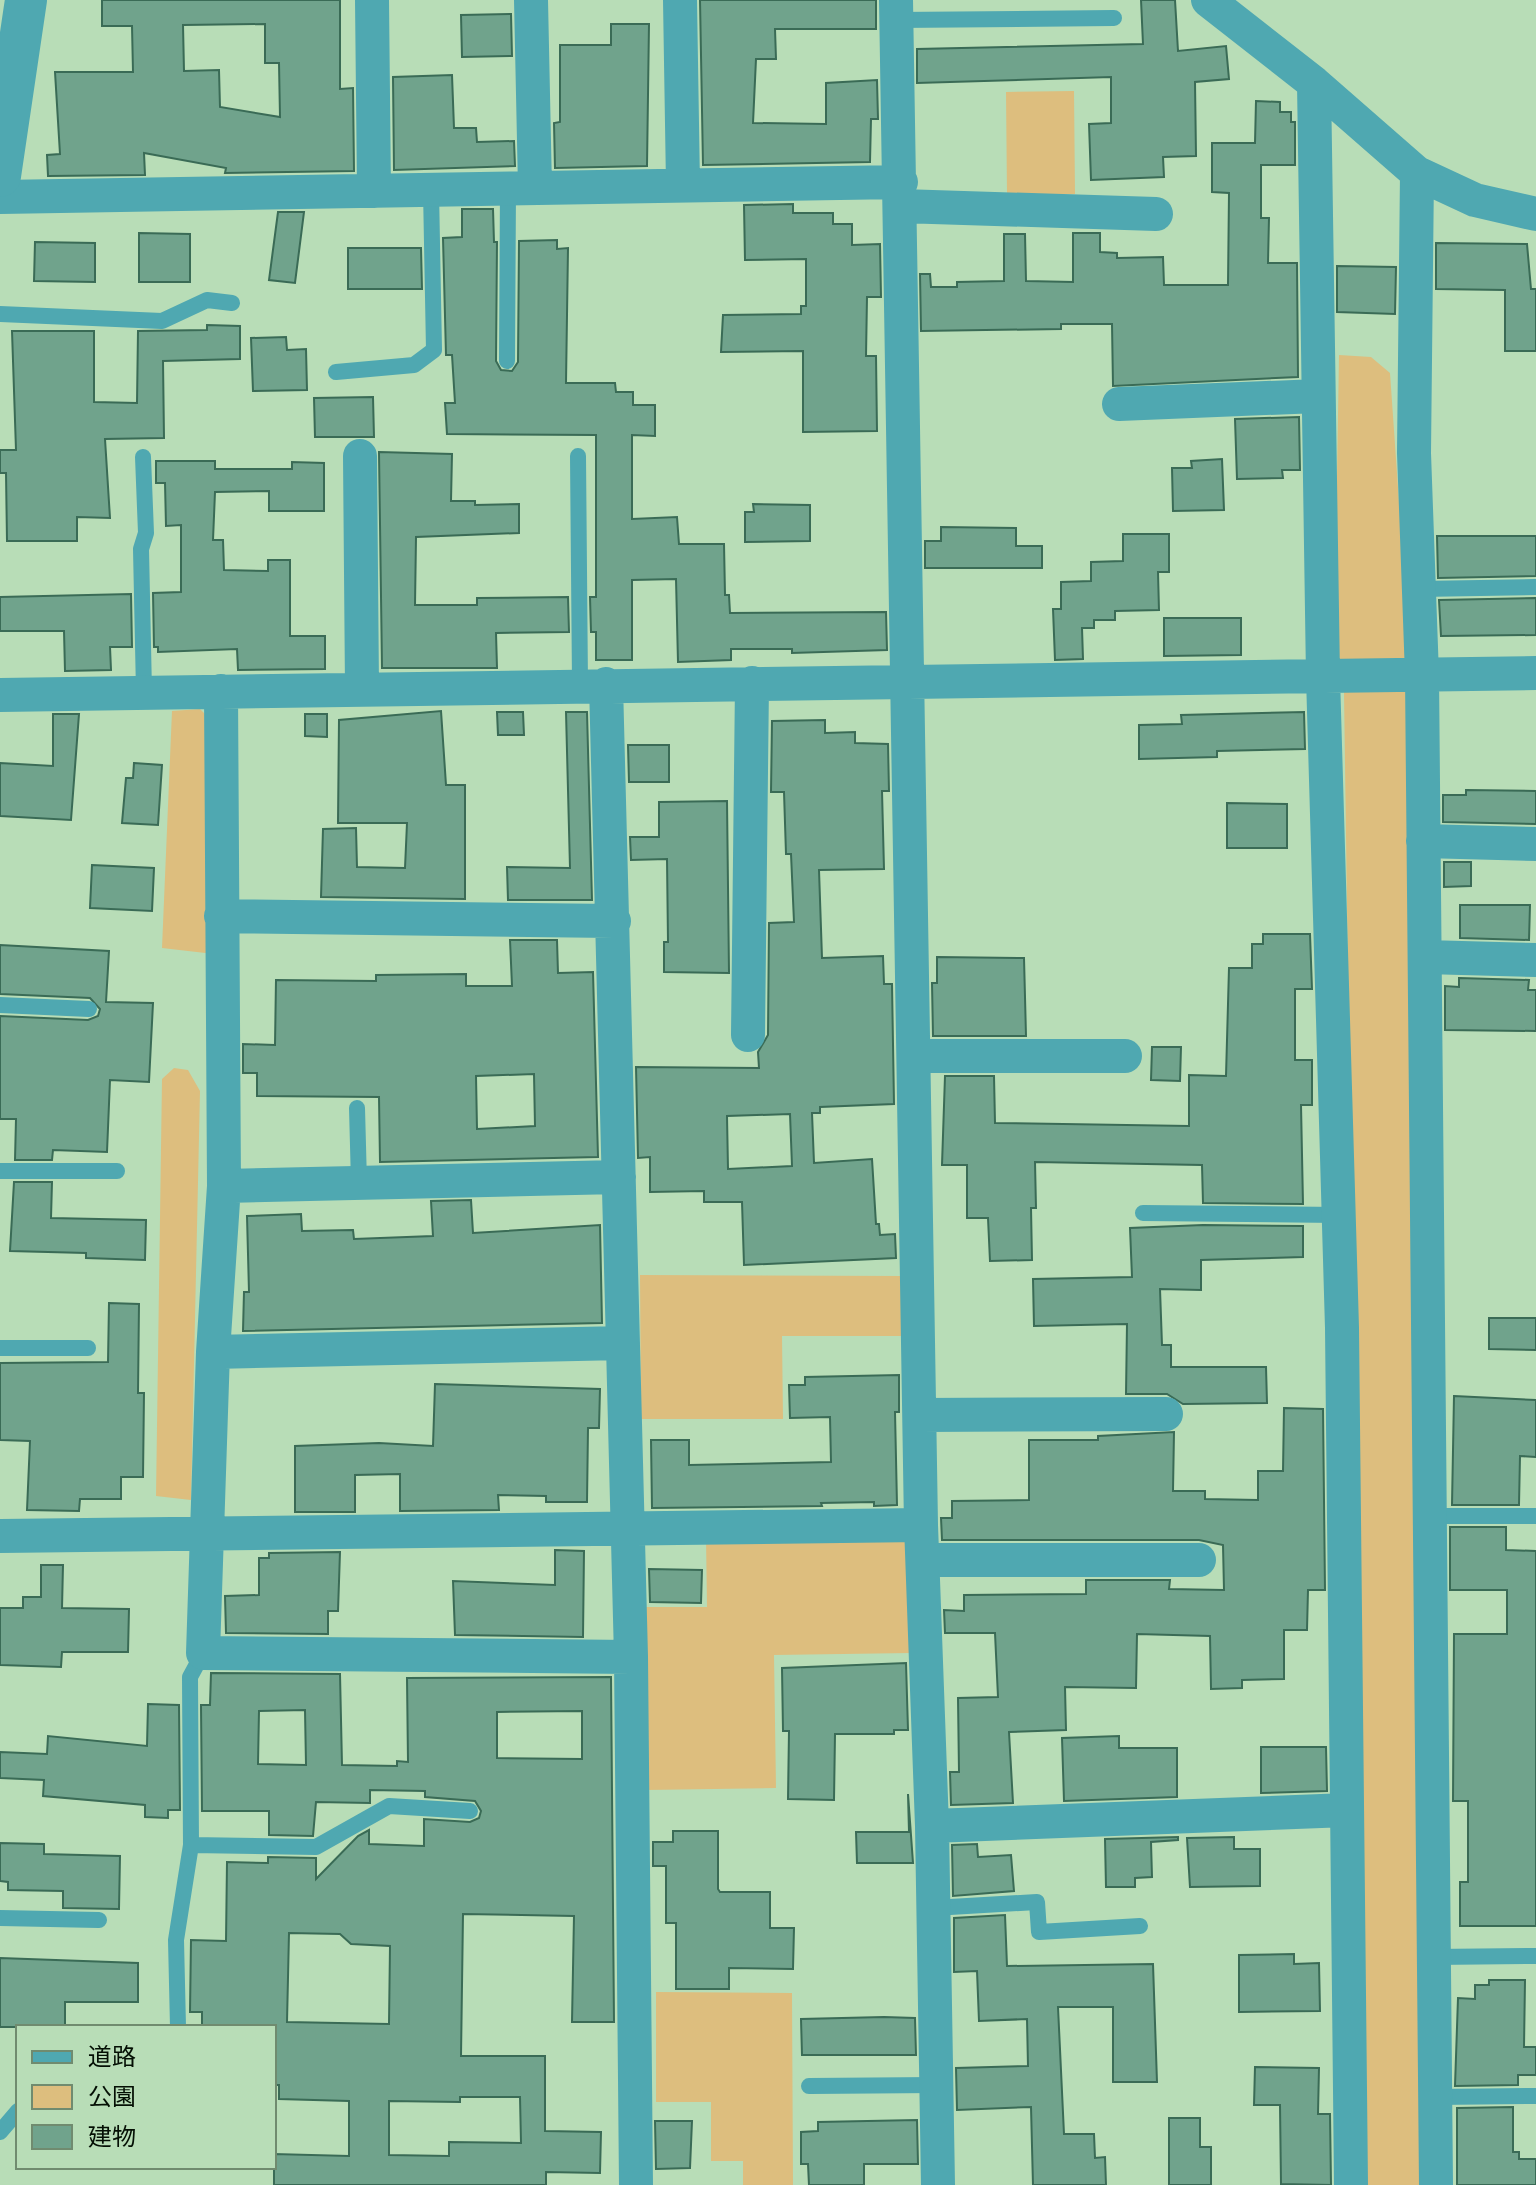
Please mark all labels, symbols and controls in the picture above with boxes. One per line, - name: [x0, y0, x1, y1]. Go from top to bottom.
- legend: [16, 2025, 276, 2169]
- text: 道路: [88, 2043, 136, 2070]
- text: 公園: [88, 2083, 136, 2110]
- text: 建物: [88, 2123, 136, 2150]

